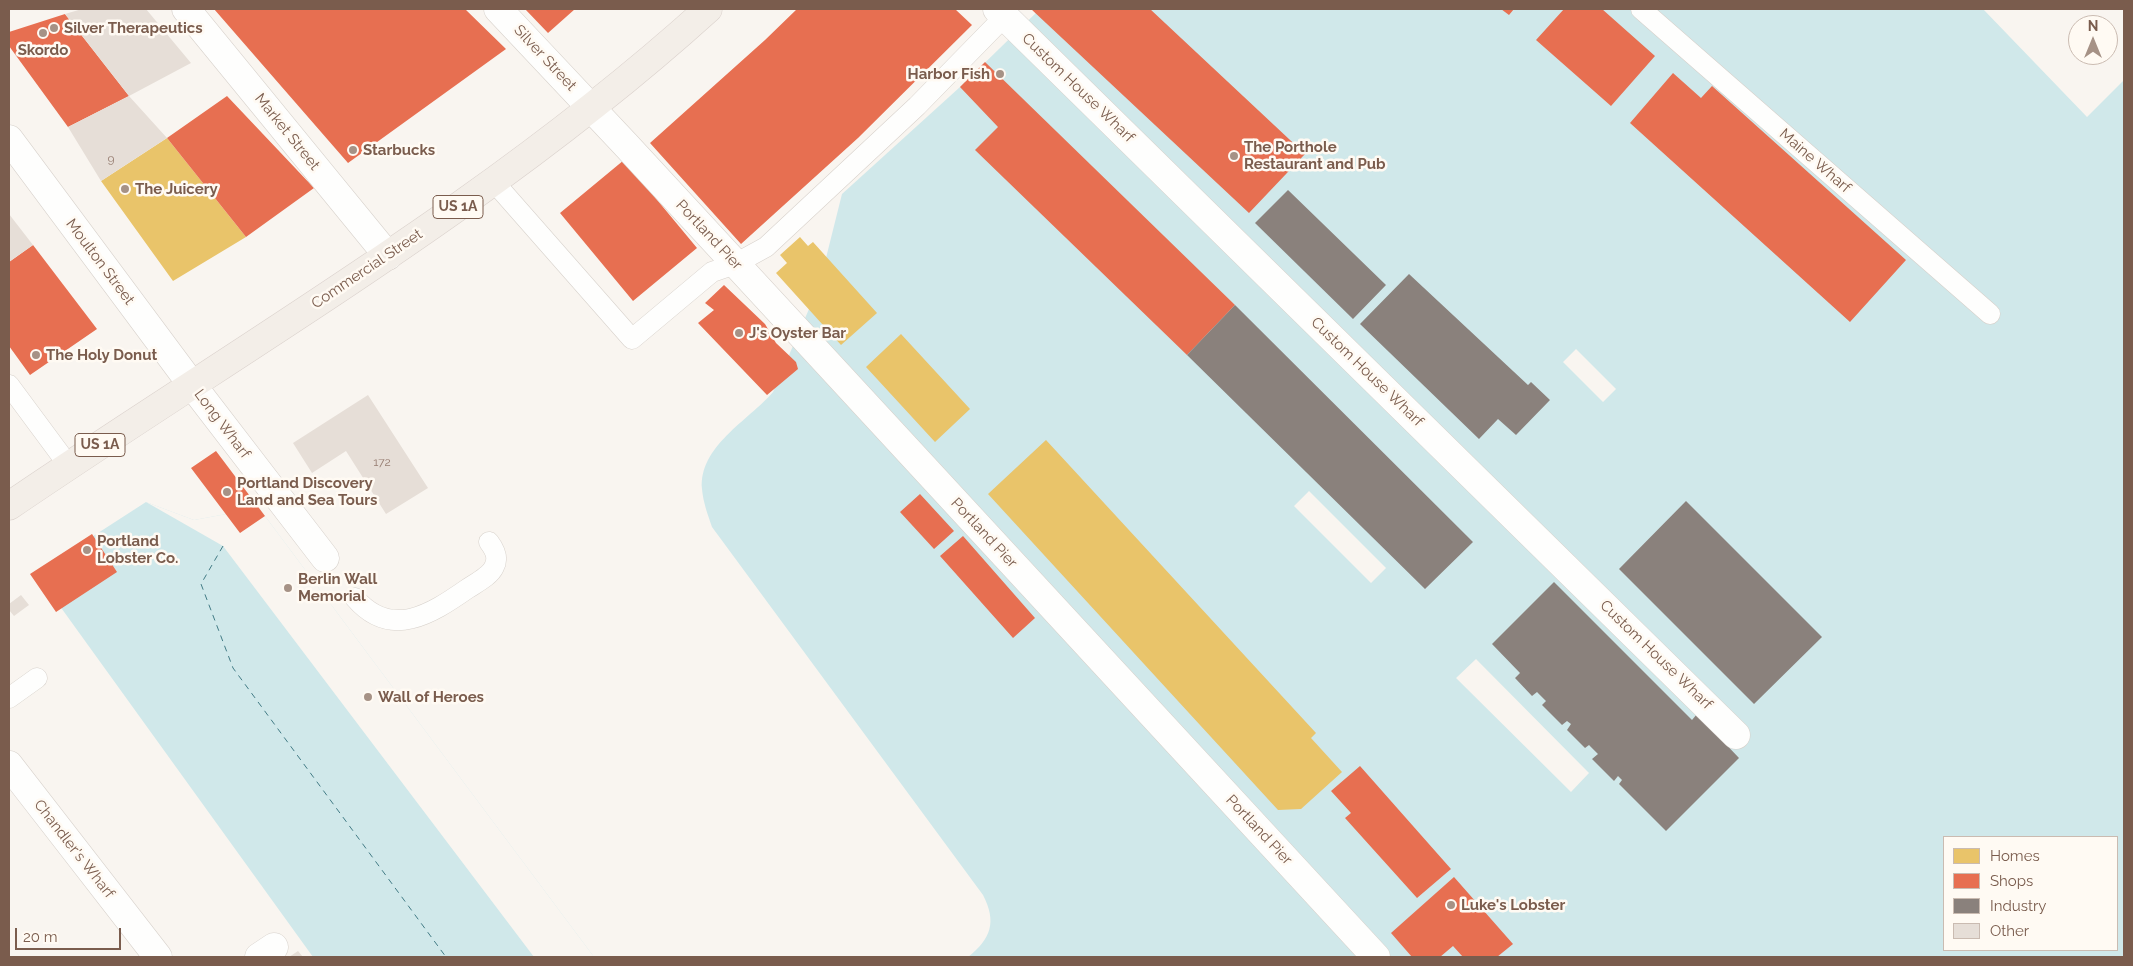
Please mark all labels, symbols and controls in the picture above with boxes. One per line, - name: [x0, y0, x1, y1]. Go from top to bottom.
- north arrow: [2068, 15, 2118, 65]
- text: N: [2088, 18, 2098, 34]
- place label: Silver Therapeutics: [64, 19, 203, 37]
- street label: Silver Street: [510, 21, 580, 95]
- marker: Silver Therapeutics: [48, 22, 60, 34]
- marker: Skordo: [37, 27, 49, 39]
- street label: Custom House Wharf: [1018, 30, 1138, 146]
- place label: Skordo: [18, 41, 68, 59]
- place label: Harbor Fish: [908, 65, 990, 83]
- marker: Harbor Fish: [994, 68, 1006, 80]
- street label: Market Street: [251, 90, 323, 174]
- street label: Maine Wharf: [1776, 125, 1854, 197]
- place label: The Porthole Restaurant and Pub: [1244, 138, 1386, 173]
- place label: Starbucks: [363, 141, 435, 159]
- marker: Starbucks: [347, 144, 359, 156]
- marker: The Porthole Restaurant and Pub: [1228, 150, 1240, 162]
- house number: 9: [107, 152, 115, 166]
- place label: The Juicery: [135, 180, 218, 198]
- marker: The Juicery: [119, 183, 131, 195]
- road number: US 1A: [433, 196, 483, 218]
- street label: Portland Pier: [672, 196, 746, 274]
- street label: Moulton Street: [62, 215, 138, 309]
- street label: Commercial Street: [308, 225, 426, 313]
- street label: Custom House Wharf: [1307, 314, 1427, 430]
- place label: J's Oyster Bar: [749, 324, 846, 342]
- marker: J's Oyster Bar: [733, 327, 745, 339]
- place label: The Holy Donut: [46, 346, 157, 364]
- marker: The Holy Donut: [30, 349, 42, 361]
- street label: Long Wharf: [190, 386, 254, 462]
- road number: US 1A: [75, 434, 125, 456]
- house number: 172: [373, 455, 391, 469]
- place label: Portland Discovery Land and Sea Tours: [237, 474, 377, 509]
- marker: Portland Discovery Land and Sea Tours: [221, 486, 233, 498]
- street label: Portland Pier: [947, 494, 1021, 572]
- place label: Portland Lobster Co.: [97, 532, 178, 567]
- marker: Portland Lobster Co.: [81, 544, 93, 556]
- place label: Berlin Wall Memorial: [298, 570, 377, 605]
- marker: Berlin Wall Memorial: [282, 582, 294, 594]
- street label: Custom House Wharf: [1596, 597, 1716, 713]
- place label: Wall of Heroes: [378, 688, 484, 706]
- marker: Wall of Heroes: [362, 691, 374, 703]
- street label: Portland Pier: [1222, 791, 1296, 869]
- street label: Chandler's Wharf: [30, 796, 118, 902]
- legend: [1943, 836, 2118, 951]
- text: Homes: [1990, 847, 2040, 865]
- text: Shops: [1990, 872, 2033, 890]
- place label: Luke's Lobster: [1461, 896, 1565, 914]
- text: Industry: [1990, 897, 2046, 915]
- marker: Luke's Lobster: [1445, 899, 1457, 911]
- scale bar: [18, 918, 124, 950]
- text: Other: [1990, 922, 2029, 940]
- text: 20 m: [23, 928, 58, 946]

